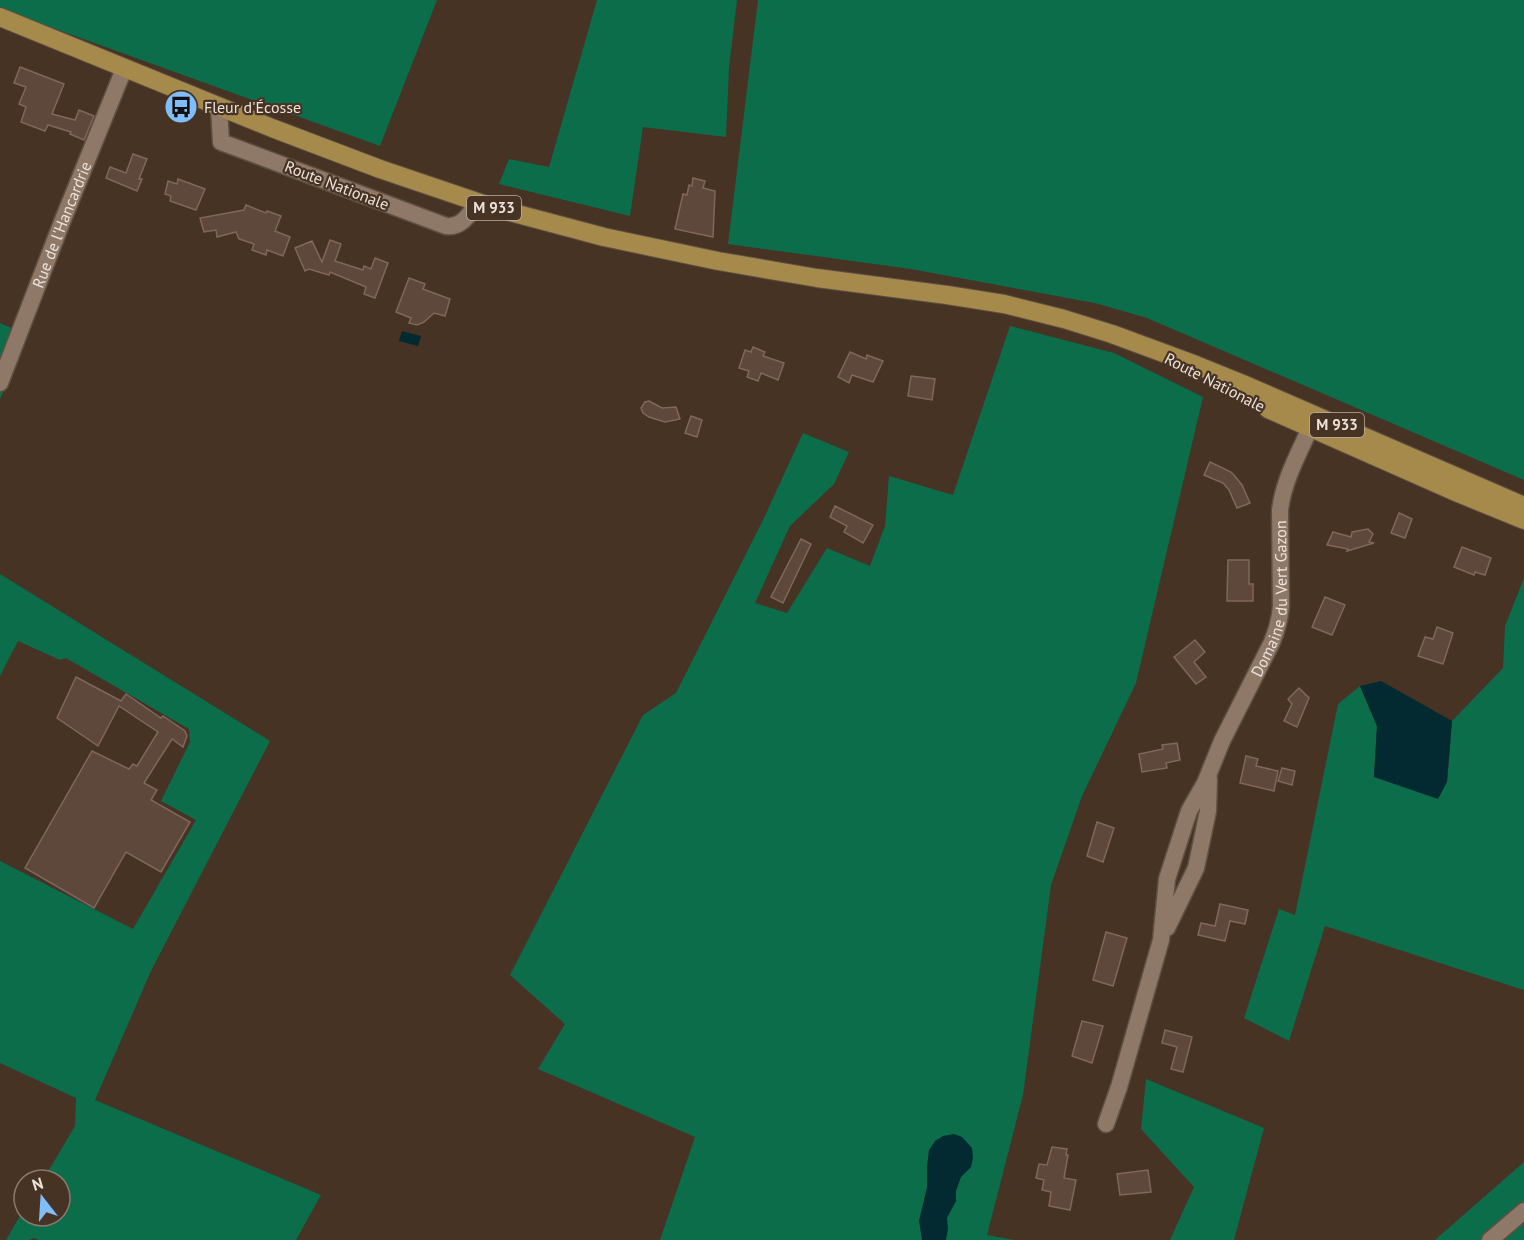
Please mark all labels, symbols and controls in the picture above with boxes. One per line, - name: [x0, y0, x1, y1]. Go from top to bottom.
- bus stop icon: Fleur d'Écosse: [163, 89, 199, 125]
- place label: Fleur d'Écosse: [204, 97, 301, 117]
- street label: Route Nationale: [282, 156, 392, 214]
- street label: Rue de l'Hancardrie: [28, 158, 96, 291]
- road number: M 933: [467, 196, 521, 220]
- street label: Route Nationale: [1161, 348, 1269, 416]
- road number: M 933: [1310, 413, 1364, 437]
- street label: Domaine du Vert Gazon: [1246, 520, 1291, 680]
- north arrow: [12, 1168, 72, 1228]
- text: N: [30, 1173, 46, 1195]

